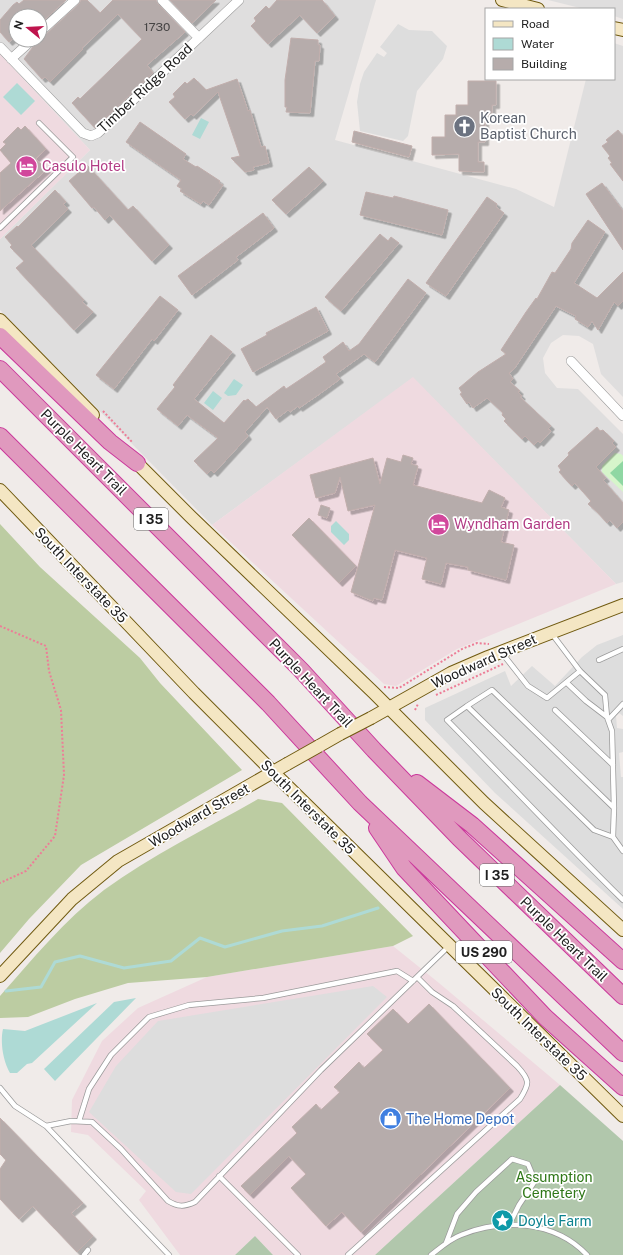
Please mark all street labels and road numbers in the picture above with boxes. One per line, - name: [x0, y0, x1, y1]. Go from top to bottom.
- street label: Timber Ridge Road: [94, 40, 196, 136]
- street label: Purple Heart Trail: [38, 406, 130, 498]
- road number: I 35: [134, 508, 168, 530]
- street label: South Interstate 35: [31, 524, 131, 626]
- street label: Woodward Street: [429, 631, 539, 691]
- street label: Purple Heart Trail: [266, 636, 356, 730]
- street label: South Interstate 35: [258, 757, 358, 857]
- street label: Woodward Street: [146, 780, 252, 850]
- road number: I 35: [480, 864, 514, 886]
- street label: Purple Heart Trail: [517, 893, 611, 985]
- road number: US 290: [456, 941, 512, 963]
- street label: South Interstate 35: [488, 984, 590, 1084]

